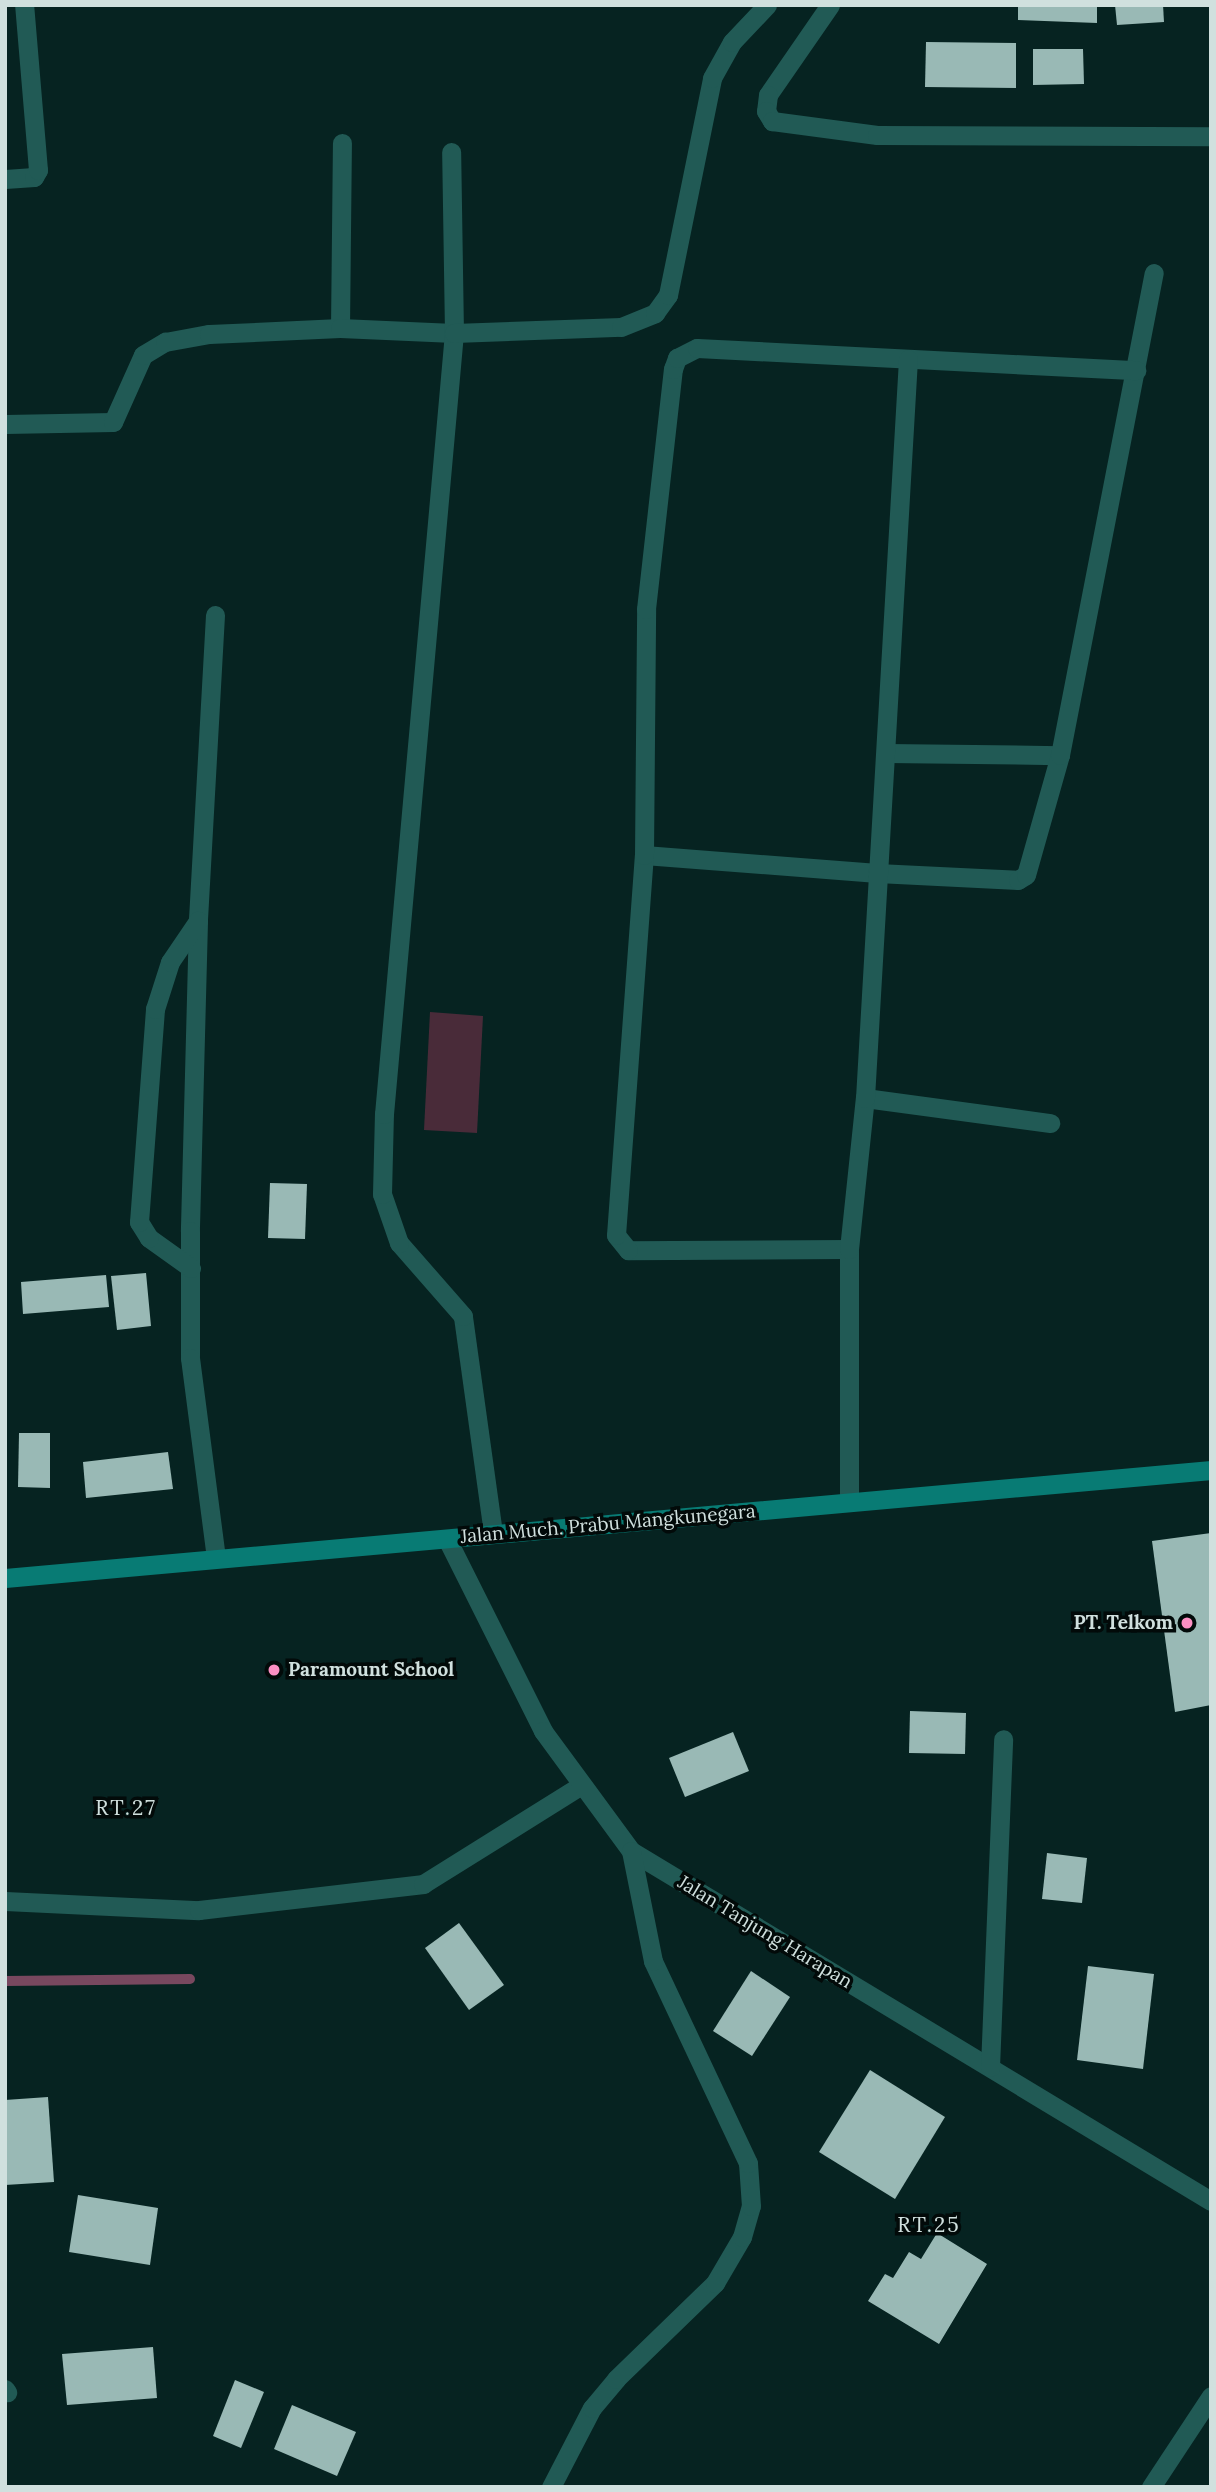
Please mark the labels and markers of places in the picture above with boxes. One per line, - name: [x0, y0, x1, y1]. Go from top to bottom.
- place label: PT. Telkom: [1074, 1612, 1173, 1634]
- marker: PT. Telkom: [1179, 1615, 1195, 1631]
- place label: Paramount School: [288, 1659, 454, 1681]
- marker: Paramount School: [266, 1662, 282, 1678]

